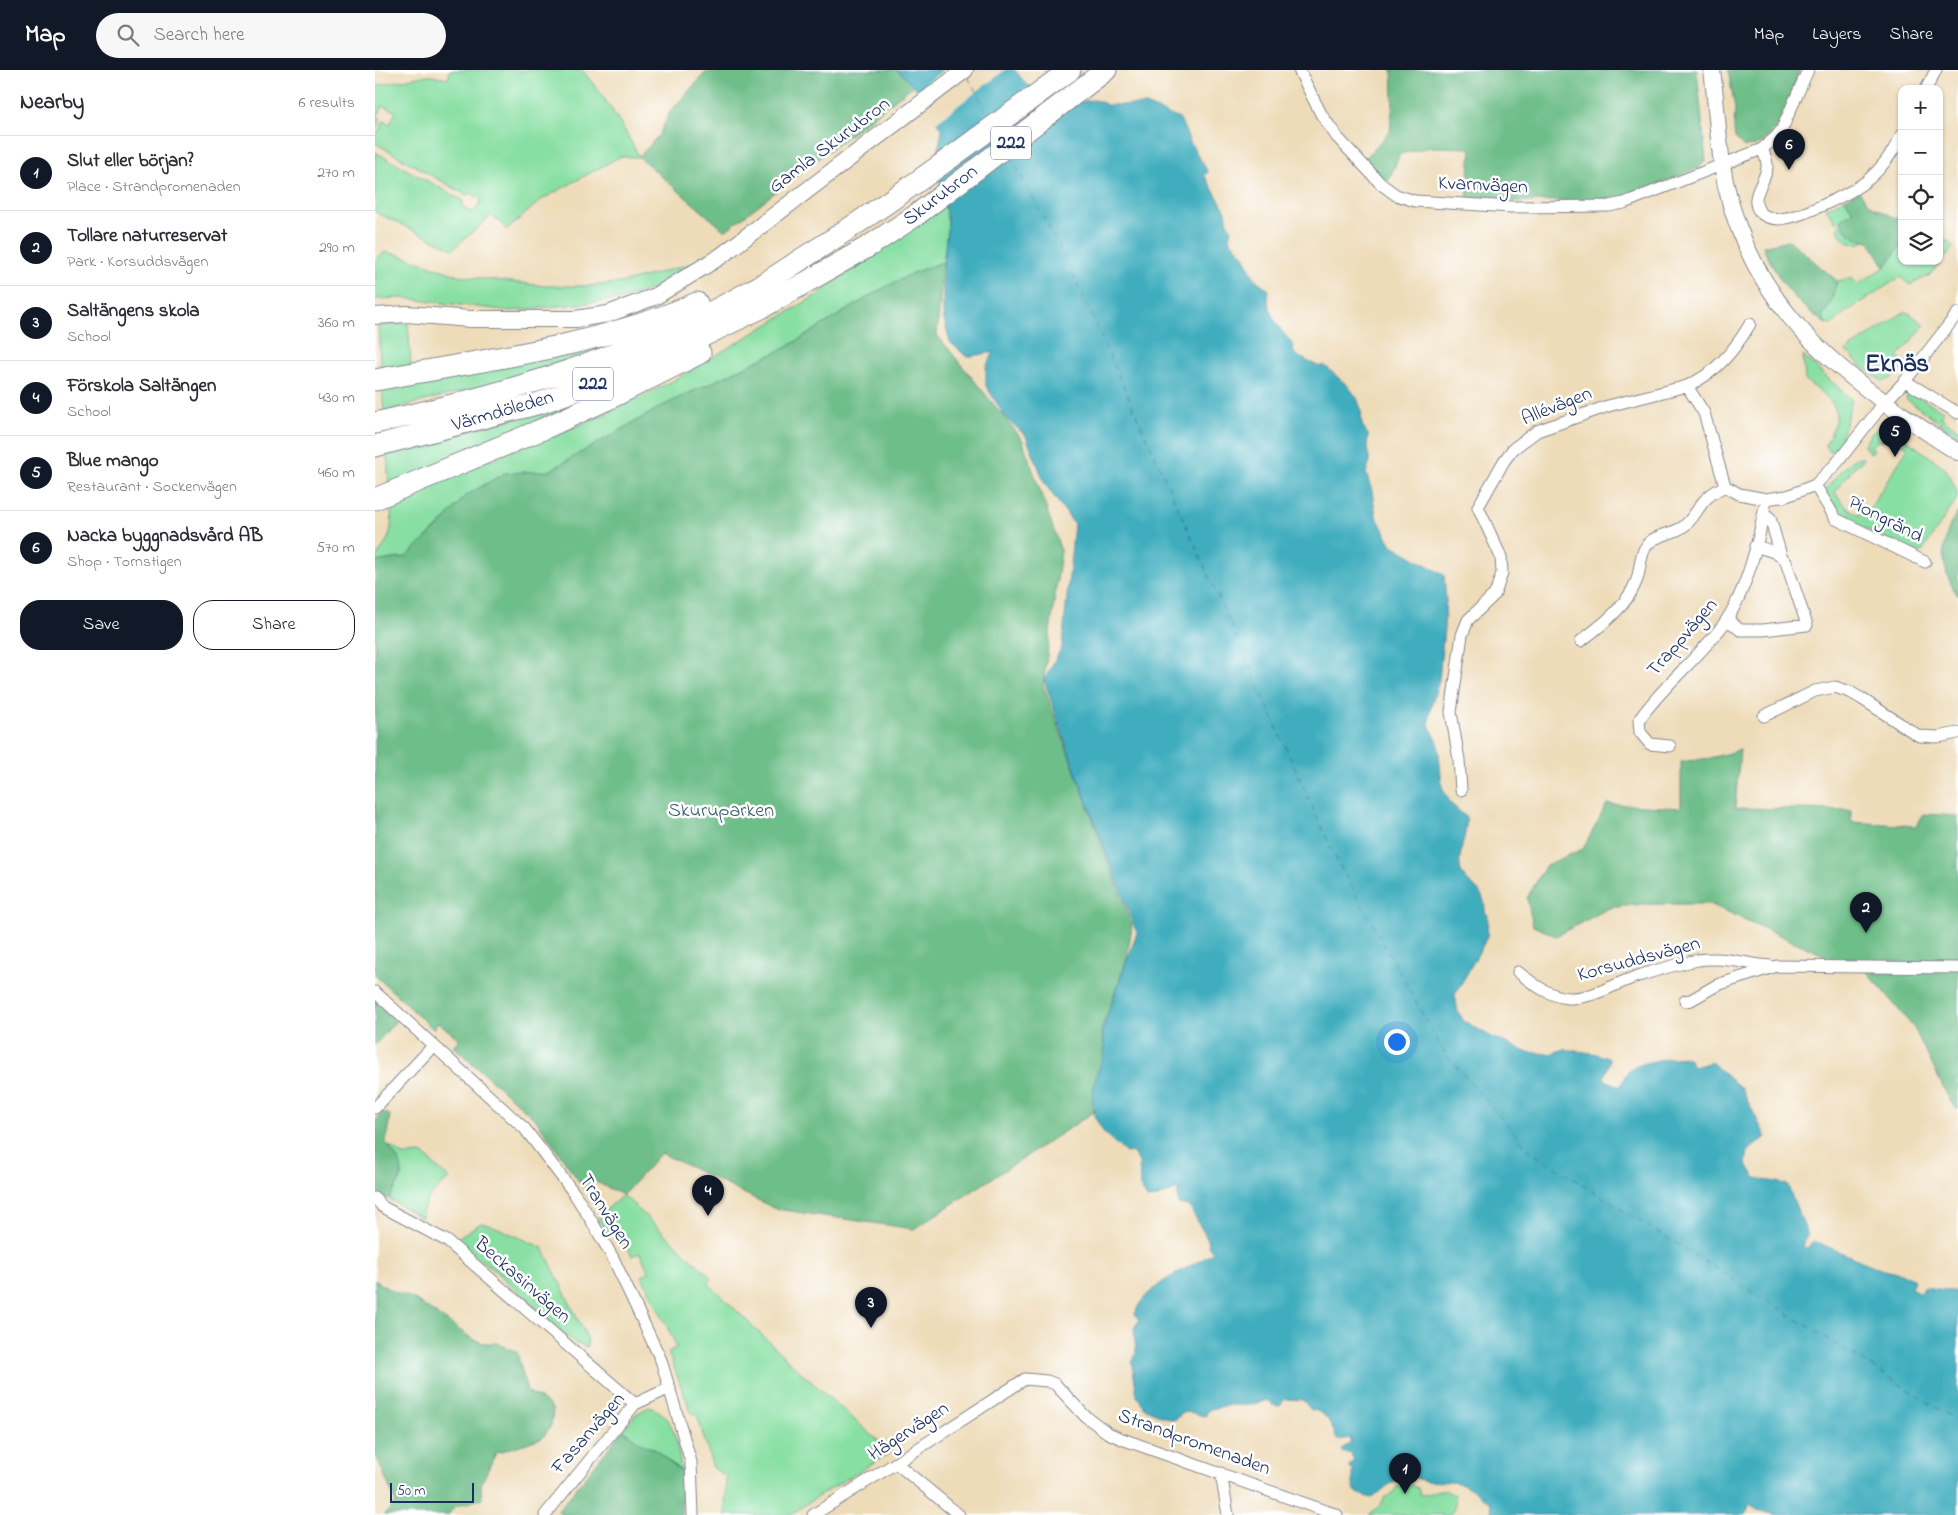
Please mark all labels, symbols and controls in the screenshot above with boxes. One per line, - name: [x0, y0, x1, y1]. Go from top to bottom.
- search box: [96, 13, 446, 58]
- text: Map: [25, 18, 66, 53]
- icon: search: [114, 21, 142, 49]
- text: Search here: [154, 22, 245, 49]
- text: Map: [1754, 22, 1784, 48]
- text: Layers: [1812, 22, 1862, 48]
- text: Share: [1890, 22, 1933, 48]
- map controls: [1898, 85, 1943, 265]
- button: +: [1898, 85, 1943, 130]
- text: Nearby: [20, 88, 84, 118]
- text: 6 results: [298, 91, 355, 115]
- street label: Gamla Skurubron: [763, 91, 897, 201]
- road number: 222: [991, 126, 1031, 160]
- pin: 6: [1773, 129, 1805, 170]
- button: −: [1898, 130, 1943, 175]
- text: Slut eller början?: [67, 148, 194, 175]
- street label: Skurubron: [897, 158, 985, 234]
- text: 1: [33, 161, 39, 185]
- text: 270 m: [317, 161, 355, 185]
- street label: Kvarnvägen: [1437, 169, 1529, 204]
- text: Place · Strandpromenaden: [67, 175, 241, 199]
- button: locate: [1898, 175, 1943, 220]
- button: layers: [1898, 220, 1943, 265]
- text: Tollare naturreservat: [67, 223, 227, 250]
- text: 2: [32, 236, 40, 260]
- text: 290 m: [319, 236, 355, 260]
- text: Park · Korsuddsvägen: [67, 250, 208, 274]
- text: Saltängens skola: [67, 298, 200, 325]
- text: 3: [33, 311, 39, 335]
- text: 360 m: [318, 311, 355, 335]
- text: School: [67, 325, 111, 349]
- district label: Eknäs: [1865, 347, 1929, 383]
- road number: 222: [573, 368, 613, 400]
- text: Förskola Saltängen: [67, 373, 216, 400]
- street label: Allévägen: [1517, 380, 1597, 435]
- street label: Värmdöleden: [448, 384, 557, 441]
- text: 4: [33, 386, 39, 410]
- text: 430 m: [318, 386, 355, 410]
- text: School: [67, 400, 111, 424]
- pin: 5: [1879, 416, 1911, 457]
- text: Blue mango: [67, 448, 159, 475]
- text: 5: [31, 461, 41, 485]
- text: 460 m: [318, 461, 355, 485]
- text: Restaurant · Sockenvägen: [67, 475, 237, 499]
- street label: Piongränd: [1842, 489, 1928, 552]
- text: Nacka byggnadsvård AB: [67, 523, 263, 550]
- text: 6: [32, 536, 40, 560]
- text: 570 m: [316, 536, 355, 560]
- text: Shop · Tornstigen: [67, 550, 182, 574]
- street label: Trappvägen: [1641, 592, 1726, 684]
- button: Save: [20, 600, 183, 650]
- button: Share: [193, 600, 355, 650]
- park label: Skuruparken: [668, 797, 774, 826]
- pin: 2: [1850, 892, 1882, 933]
- street label: Korsuddsvägen: [1574, 930, 1704, 991]
- your location: [1384, 1029, 1410, 1055]
- street label: Tranvägen: [570, 1169, 640, 1256]
- pin: 4: [692, 1175, 724, 1216]
- street label: Beckasinvägen: [466, 1230, 577, 1332]
- pin: 3: [855, 1287, 887, 1328]
- street label: Fasanvägen: [545, 1387, 634, 1483]
- street label: Hägervägen: [863, 1395, 956, 1470]
- street label: Strandpromenaden: [1114, 1402, 1274, 1484]
- pin: 1: [1389, 1453, 1421, 1494]
- scale bar: [390, 1480, 474, 1503]
- text: 50 m: [397, 1481, 425, 1502]

